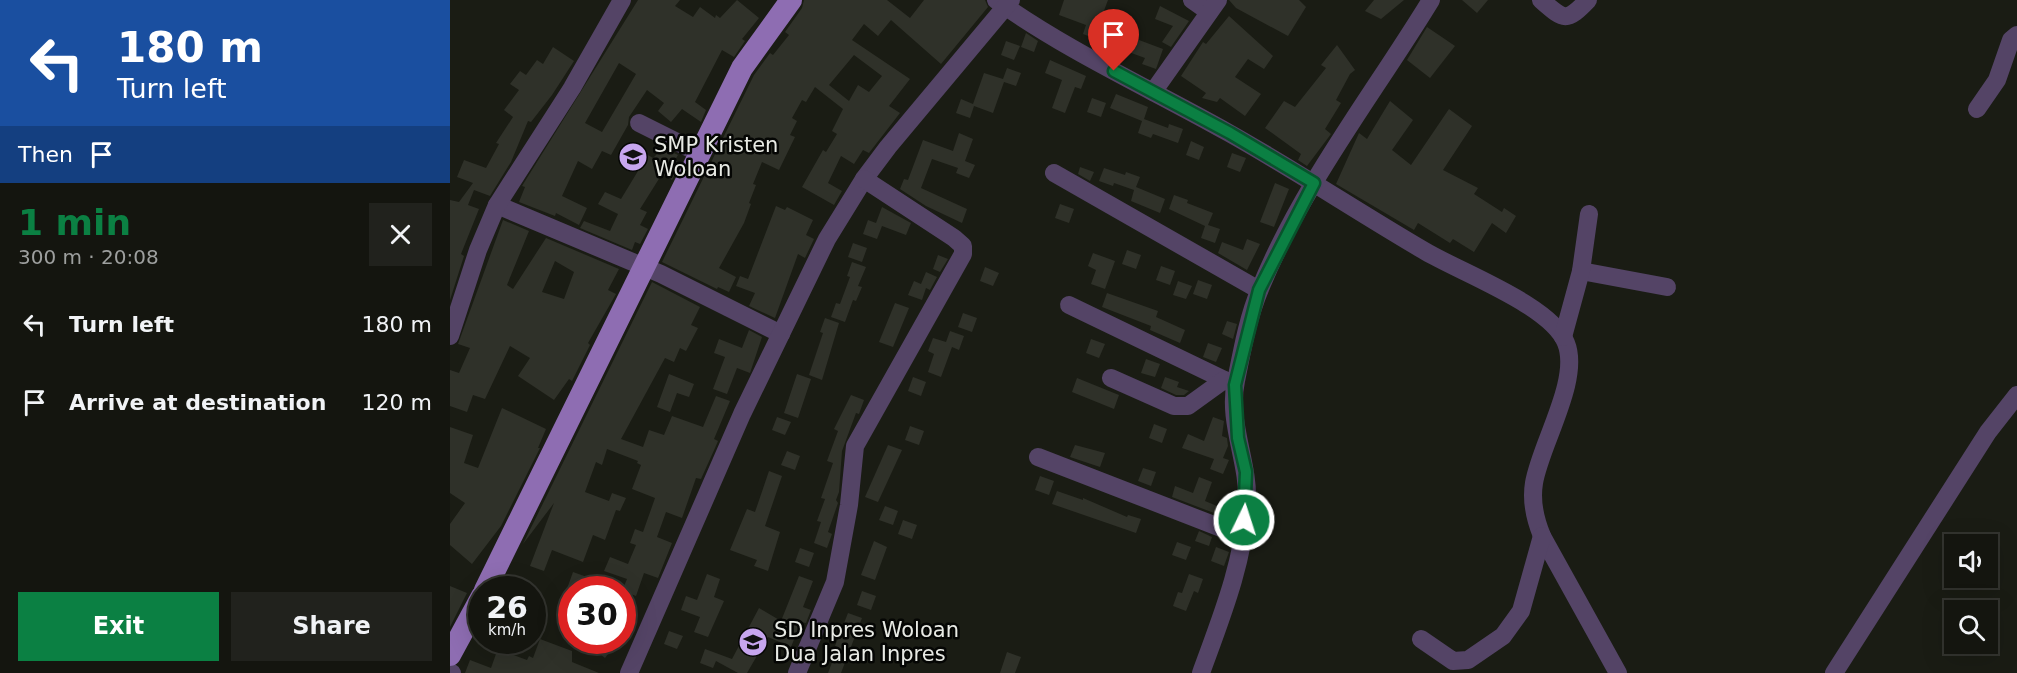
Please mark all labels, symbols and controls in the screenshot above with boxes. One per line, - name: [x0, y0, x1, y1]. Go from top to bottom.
- pin: [1088, 9, 1139, 71]
- icon: arrive: [1097, 18, 1130, 51]
- text: 180 m: [117, 23, 263, 72]
- icon: left: [18, 24, 96, 102]
- text: Turn left: [117, 73, 227, 104]
- place label: SMP Kristen Woloan: [654, 133, 778, 181]
- icon: arrive: [85, 138, 118, 171]
- school or university icon: SMP Kristen Woloan: [617, 141, 649, 173]
- text: Then: [18, 142, 73, 167]
- text: 1 min: [18, 202, 131, 243]
- button: close: [369, 203, 432, 266]
- text: 300 m · 20:08: [18, 245, 159, 269]
- icon: left: [18, 308, 51, 341]
- text: Turn left: [69, 312, 174, 337]
- text: 180 m: [362, 312, 432, 337]
- icon: arrive: [18, 386, 51, 419]
- text: Arrive at destination: [69, 390, 326, 415]
- text: 120 m: [362, 390, 432, 415]
- position arrow: [1212, 488, 1276, 552]
- map controls: [1944, 534, 1998, 654]
- button: sound: [1944, 534, 1998, 588]
- speed limit sign: 30: [558, 576, 636, 654]
- text: 26: [486, 590, 528, 625]
- button: Exit: [18, 592, 219, 661]
- button: Share: [231, 592, 432, 661]
- button: search: [1944, 600, 1998, 654]
- place label: SD Inpres Woloan Dua Jalan Inpres: [774, 618, 959, 666]
- text: km/h: [488, 621, 526, 639]
- school or university icon: SD Inpres Woloan Dua Jalan Inpres: [737, 626, 769, 658]

